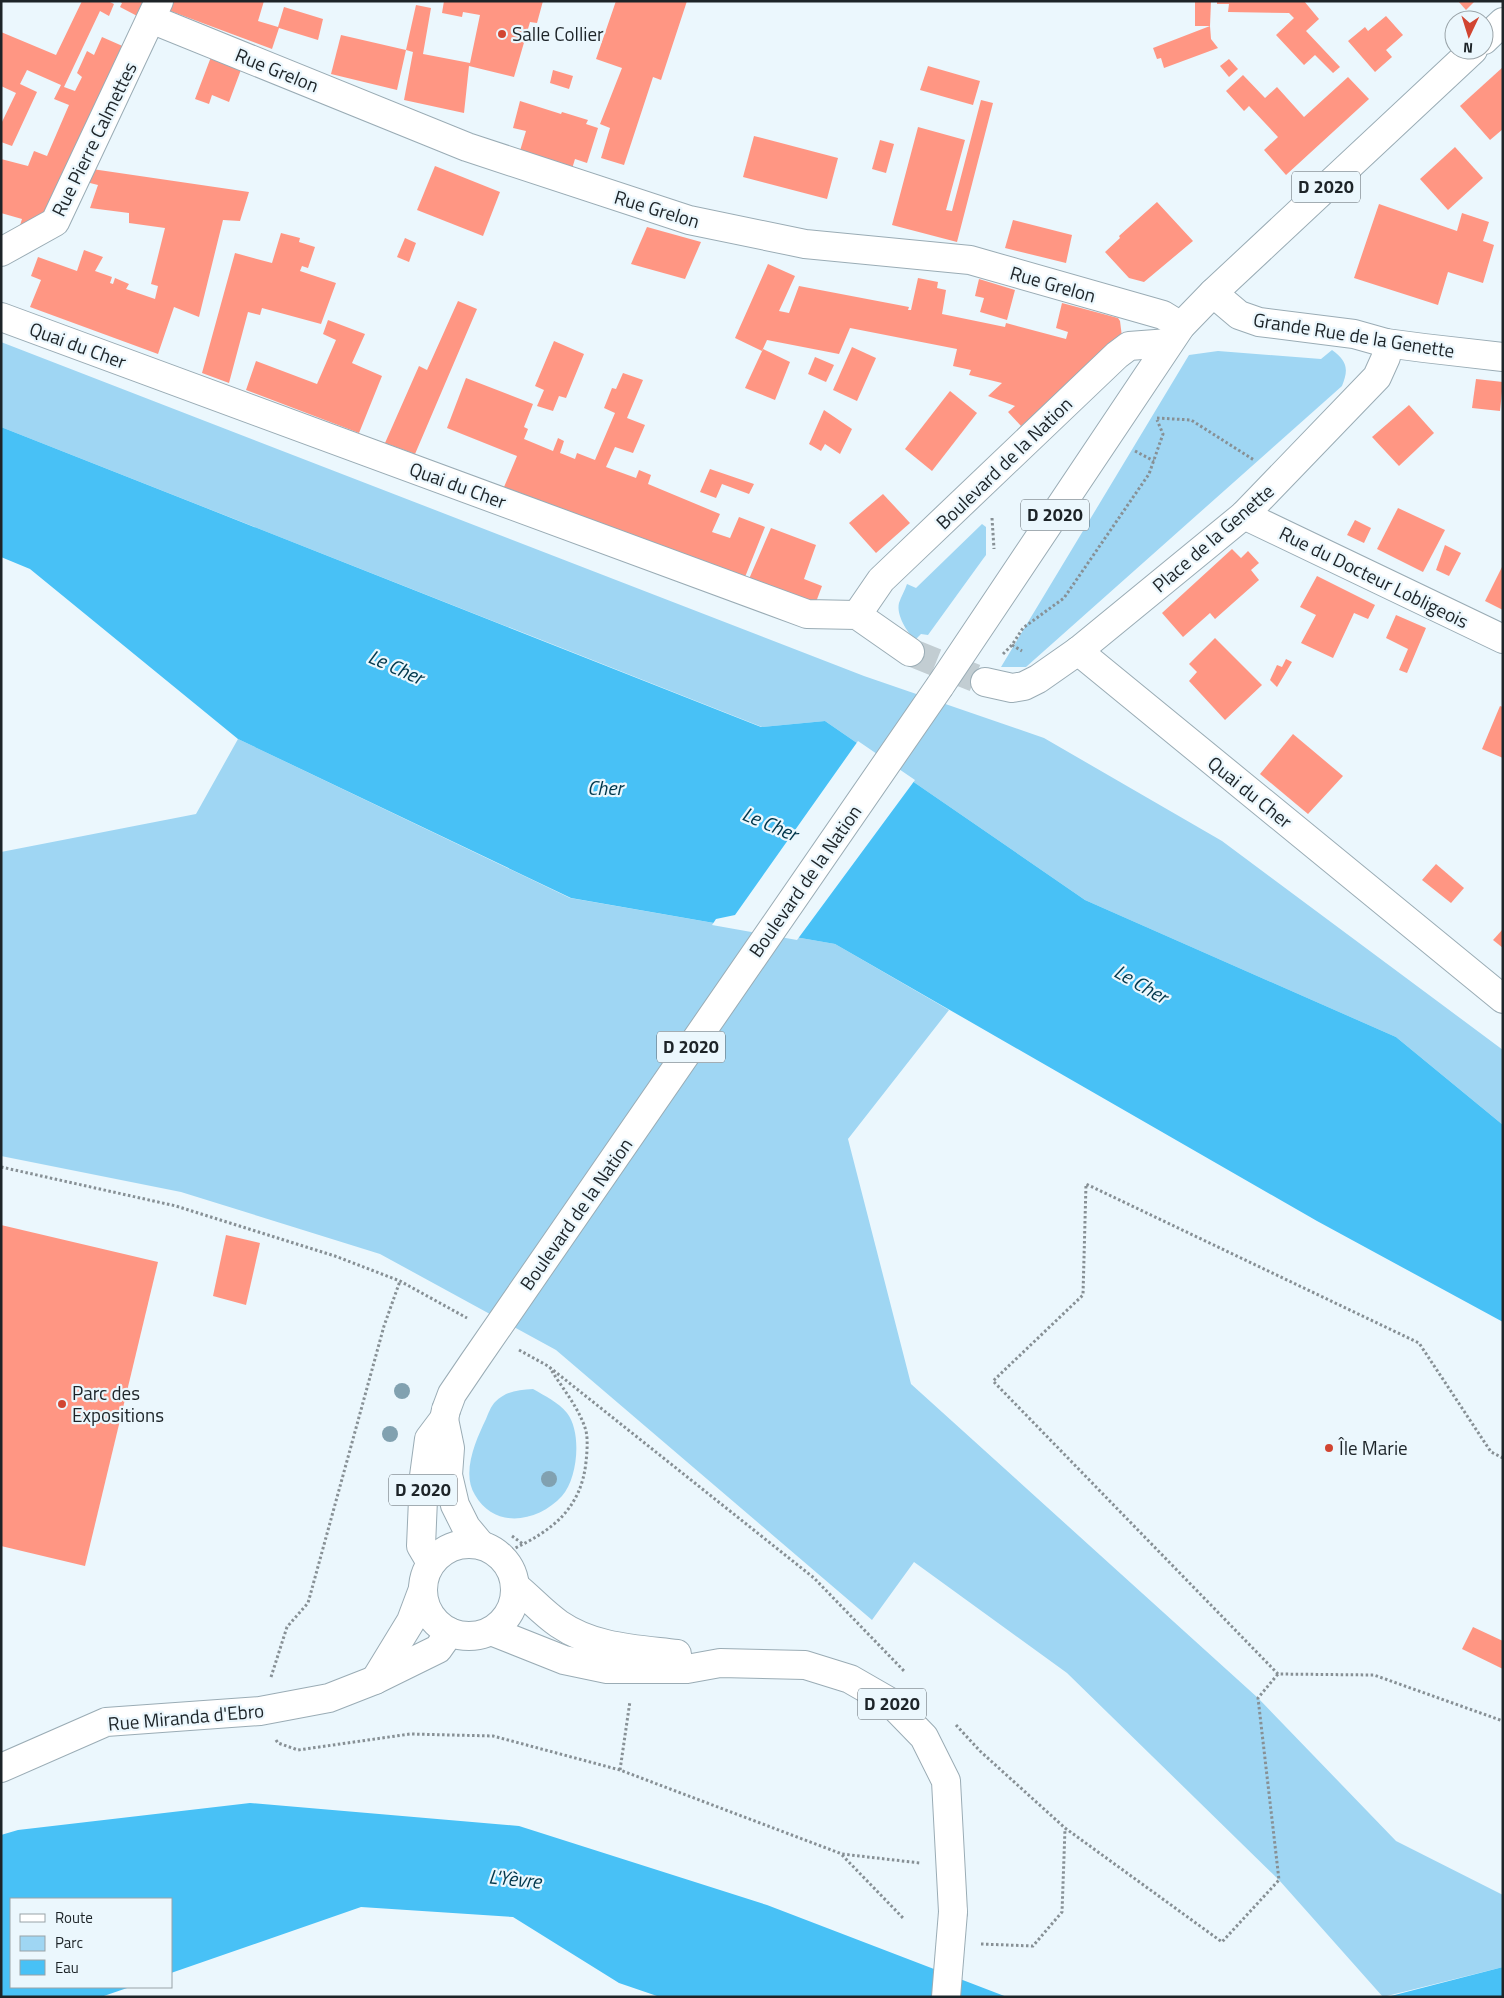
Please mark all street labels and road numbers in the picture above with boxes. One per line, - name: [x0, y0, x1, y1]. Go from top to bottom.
- street label: Rue Grelon: [231, 40, 323, 99]
- street label: Rue Pierre Calmettes: [44, 56, 144, 221]
- road number: D 2020: [1292, 172, 1360, 202]
- street label: Rue Grelon: [611, 182, 703, 235]
- street label: Rue Grelon: [1007, 257, 1099, 310]
- street label: Grande Rue de la Genette: [1251, 304, 1457, 365]
- street label: Quai du Cher: [26, 314, 131, 376]
- street label: Boulevard de la Nation: [929, 390, 1078, 536]
- street label: Quai du Cher: [406, 454, 511, 516]
- street label: Place de la Genette: [1145, 476, 1280, 599]
- road number: D 2020: [1021, 500, 1089, 530]
- street label: Rue du Docteur Lobligeois: [1275, 518, 1474, 635]
- street label: Quai du Cher: [1202, 748, 1299, 835]
- street label: Boulevard de la Nation: [741, 799, 868, 963]
- road number: D 2020: [657, 1032, 725, 1062]
- street label: Boulevard de la Nation: [512, 1132, 639, 1296]
- road number: D 2020: [389, 1474, 457, 1506]
- road number: D 2020: [858, 1688, 926, 1720]
- street label: Rue Miranda d'Ebro: [107, 1695, 265, 1738]

